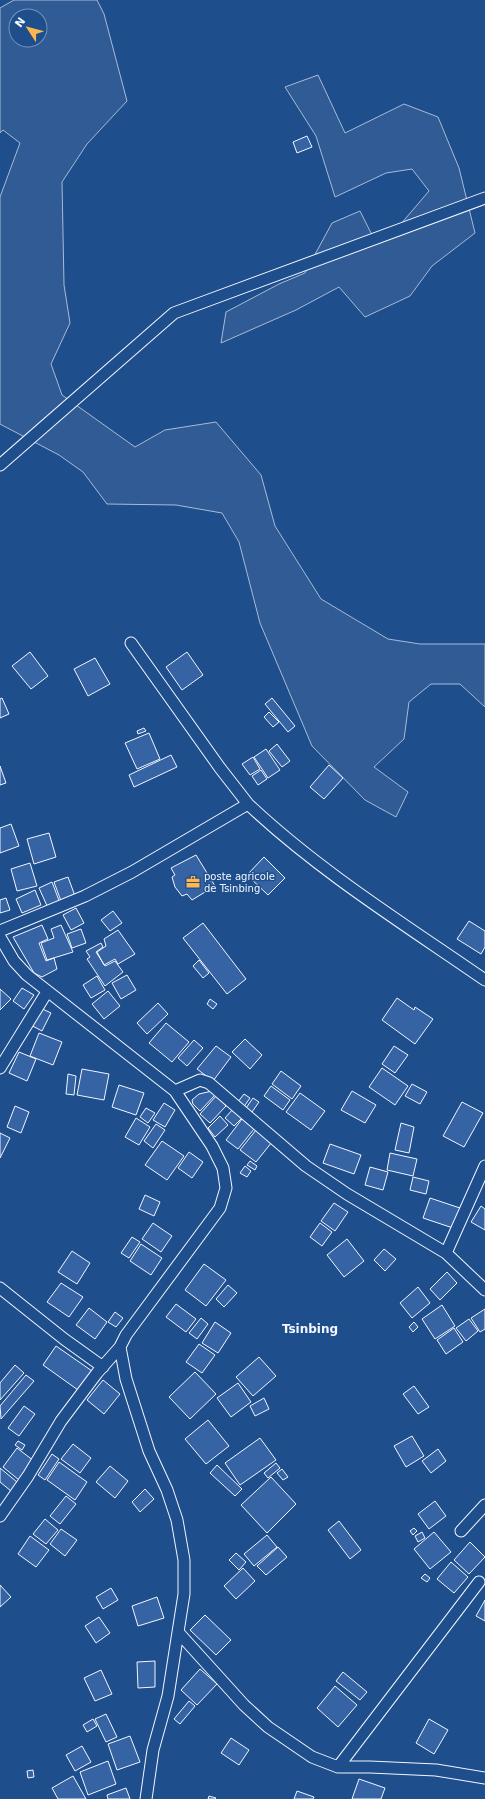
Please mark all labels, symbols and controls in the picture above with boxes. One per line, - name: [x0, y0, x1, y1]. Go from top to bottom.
- north arrow: [8, 8, 48, 48]
- text: N: [12, 15, 28, 30]
- place label: poste agricole de Tsinbing: [204, 871, 275, 894]
- office icon: poste agricole de Tsinbing: [185, 874, 201, 890]
- district label: Tsinbing: [282, 1322, 338, 1336]

